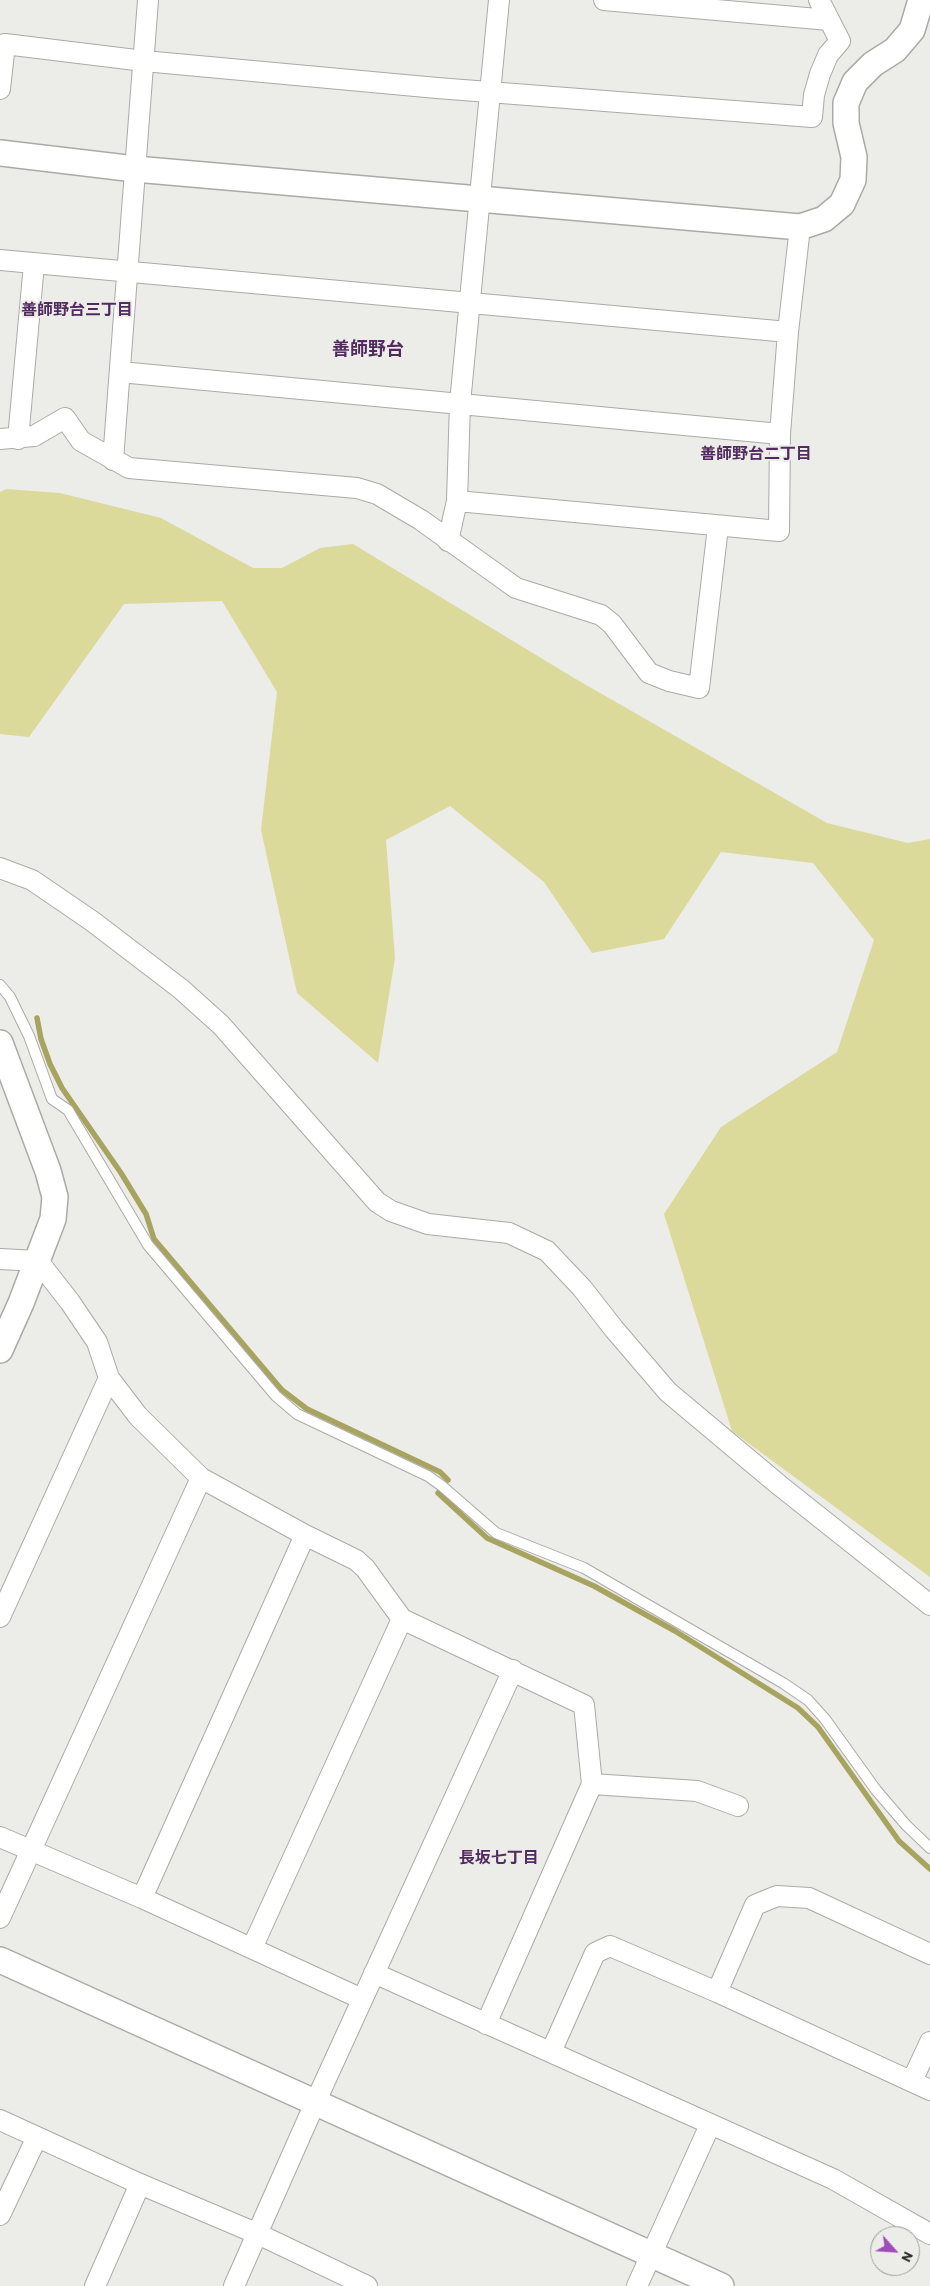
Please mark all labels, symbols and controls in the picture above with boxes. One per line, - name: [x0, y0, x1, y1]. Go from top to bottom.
- district label: 善師野台三丁目: [21, 300, 133, 320]
- district label: 善師野台: [332, 338, 404, 360]
- district label: 善師野台二丁目: [700, 444, 812, 464]
- district label: 長坂七丁目: [459, 1848, 539, 1868]
- north arrow: [870, 2226, 920, 2276]
- text: N: [898, 2249, 918, 2265]

